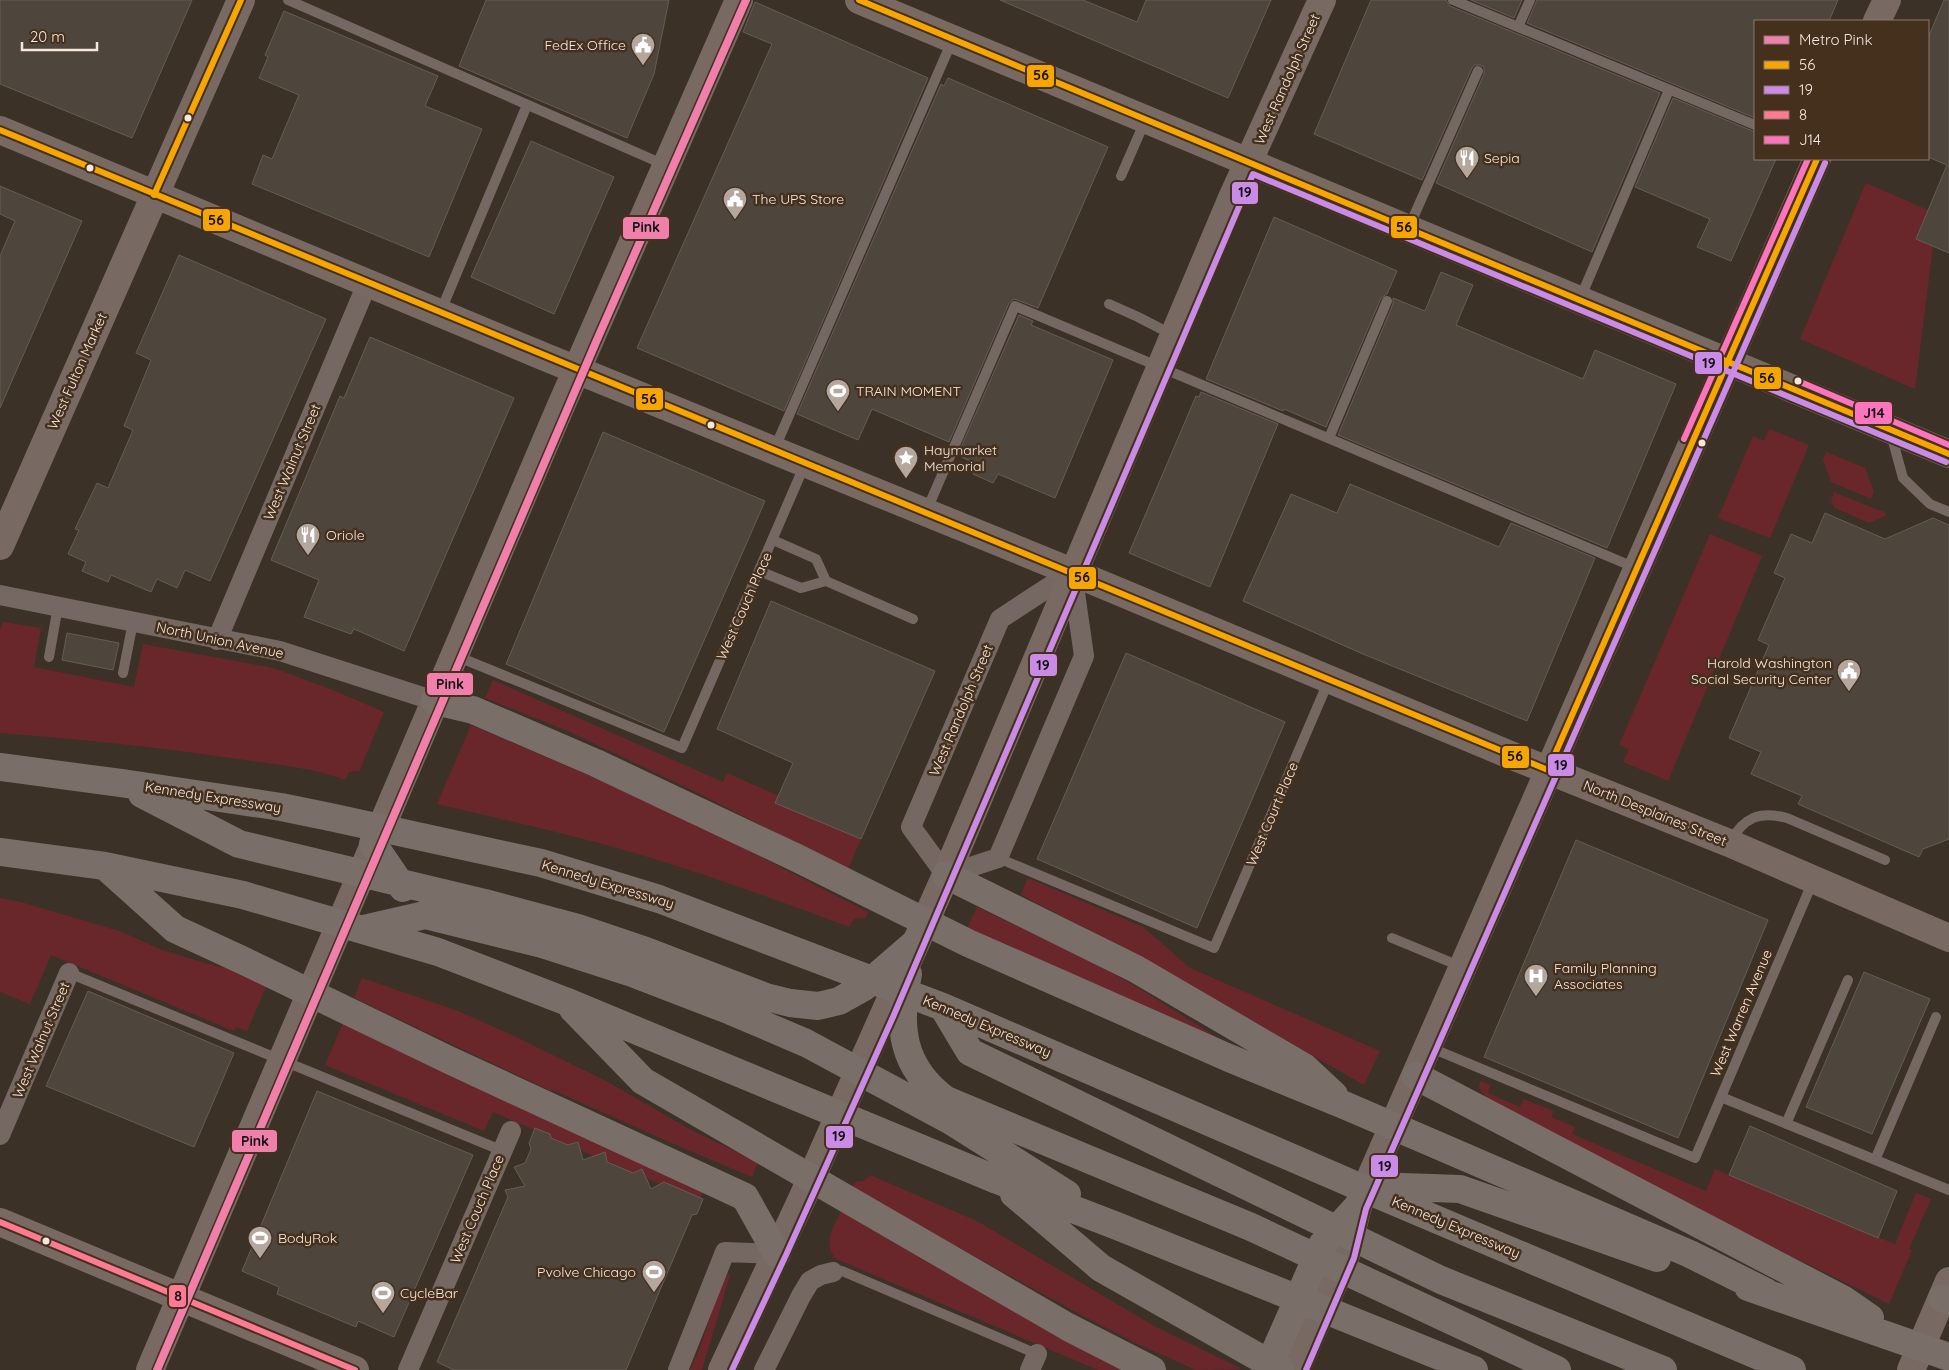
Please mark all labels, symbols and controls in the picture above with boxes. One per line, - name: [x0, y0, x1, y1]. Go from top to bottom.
- street label: West Randolph Street: [1250, 11, 1324, 147]
- scale bar: [22, 20, 98, 52]
- legend: [1754, 20, 1929, 160]
- text: 20 m: [30, 27, 65, 46]
- text: Metro Pink: [1799, 30, 1872, 49]
- public building icon: FedEx Office: [630, 32, 656, 66]
- place label: FedEx Office: [544, 36, 626, 54]
- text: 56: [1799, 55, 1815, 74]
- line badge: 56: [1026, 64, 1055, 88]
- text: 56: [1033, 66, 1049, 84]
- text: 19: [1799, 80, 1813, 99]
- text: 8: [1799, 105, 1807, 124]
- unlabelled marker: [183, 113, 193, 123]
- text: J14: [1799, 130, 1821, 149]
- restaurant icon: Sepia: [1454, 145, 1480, 179]
- place label: Sepia: [1484, 149, 1520, 167]
- unlabelled marker: [85, 163, 95, 173]
- line badge: 19: [1231, 181, 1259, 205]
- text: 19: [1238, 183, 1252, 201]
- public building icon: The UPS Store: [722, 186, 748, 220]
- place label: The UPS Store: [752, 190, 844, 208]
- line badge: 56: [202, 208, 231, 232]
- text: 56: [208, 211, 224, 229]
- line badge: 56: [1390, 215, 1418, 239]
- line badge: Pink: [622, 216, 670, 240]
- text: Pink: [632, 218, 660, 236]
- text: 56: [1396, 218, 1412, 236]
- street label: West Fulton Market: [43, 310, 111, 432]
- line badge: 19: [1694, 351, 1723, 375]
- text: 19: [1702, 354, 1716, 372]
- line badge: 56: [1753, 366, 1782, 390]
- text: 56: [1759, 369, 1775, 387]
- unlabelled marker: [1793, 376, 1803, 386]
- sports icon: TRAIN MOMENT: [825, 378, 851, 412]
- place label: TRAIN MOMENT: [856, 382, 961, 400]
- line badge: 56: [635, 387, 664, 411]
- text: 56: [641, 390, 657, 408]
- street label: West Walnut Street: [259, 401, 325, 523]
- line badge: J14: [1854, 401, 1893, 425]
- text: J14: [1863, 404, 1885, 422]
- unlabelled marker: [706, 420, 716, 430]
- unlabelled marker: [1697, 438, 1707, 448]
- place label: Haymarket Memorial: [924, 441, 997, 475]
- place icon: Haymarket Memorial: [893, 445, 919, 479]
- restaurant icon: Oriole: [295, 522, 321, 556]
- place label: Oriole: [326, 526, 365, 544]
- street label: West Couch Place: [712, 549, 776, 663]
- line badge: 56: [1068, 566, 1097, 590]
- text: 56: [1074, 568, 1090, 586]
- street label: North Union Avenue: [155, 618, 285, 662]
- street label: West Randolph Street: [925, 641, 997, 778]
- line badge: 19: [1029, 653, 1058, 677]
- place label: Harold Washington Social Security Center: [1691, 654, 1833, 688]
- text: 19: [1036, 656, 1050, 674]
- public building icon: Harold Washington Social Security Center: [1836, 658, 1862, 692]
- line badge: Pink: [426, 672, 474, 696]
- text: Pink: [436, 675, 464, 693]
- line badge: 56: [1501, 745, 1530, 769]
- text: 56: [1507, 747, 1523, 765]
- line badge: 19: [1547, 753, 1575, 777]
- text: 19: [1554, 756, 1568, 774]
- street label: West Court Place: [1242, 759, 1302, 869]
- street label: North Desplaines Street: [1581, 776, 1730, 850]
- street label: Kennedy Expressway: [144, 777, 282, 817]
- street label: Kennedy Expressway: [539, 855, 677, 913]
- street label: West Warren Avenue: [1706, 947, 1776, 1079]
- place label: Family Planning Associates: [1554, 959, 1657, 993]
- hospital icon: Family Planning Associates: [1523, 963, 1549, 997]
- street label: West Walnut Street: [8, 979, 74, 1101]
- street label: Kennedy Expressway: [920, 991, 1054, 1061]
- line badge: 19: [825, 1125, 854, 1149]
- text: 19: [832, 1127, 846, 1145]
- line badge: Pink: [231, 1129, 278, 1153]
- text: Pink: [241, 1132, 269, 1150]
- street label: West Couch Place: [446, 1152, 508, 1266]
- line badge: 19: [1370, 1154, 1399, 1178]
- text: 19: [1378, 1157, 1392, 1175]
- street label: Kennedy Expressway: [1389, 1192, 1523, 1262]
- sports icon: BodyRok: [247, 1225, 273, 1259]
- place label: BodyRok: [278, 1229, 337, 1247]
- unlabelled marker: [41, 1236, 51, 1246]
- sports icon: Pvolve Chicago: [641, 1259, 667, 1293]
- place label: Pvolve Chicago: [537, 1263, 636, 1281]
- sports icon: CycleBar: [370, 1280, 396, 1314]
- line badge: 8: [168, 1284, 187, 1308]
- place label: CycleBar: [400, 1284, 459, 1302]
- text: 8: [174, 1287, 182, 1305]

